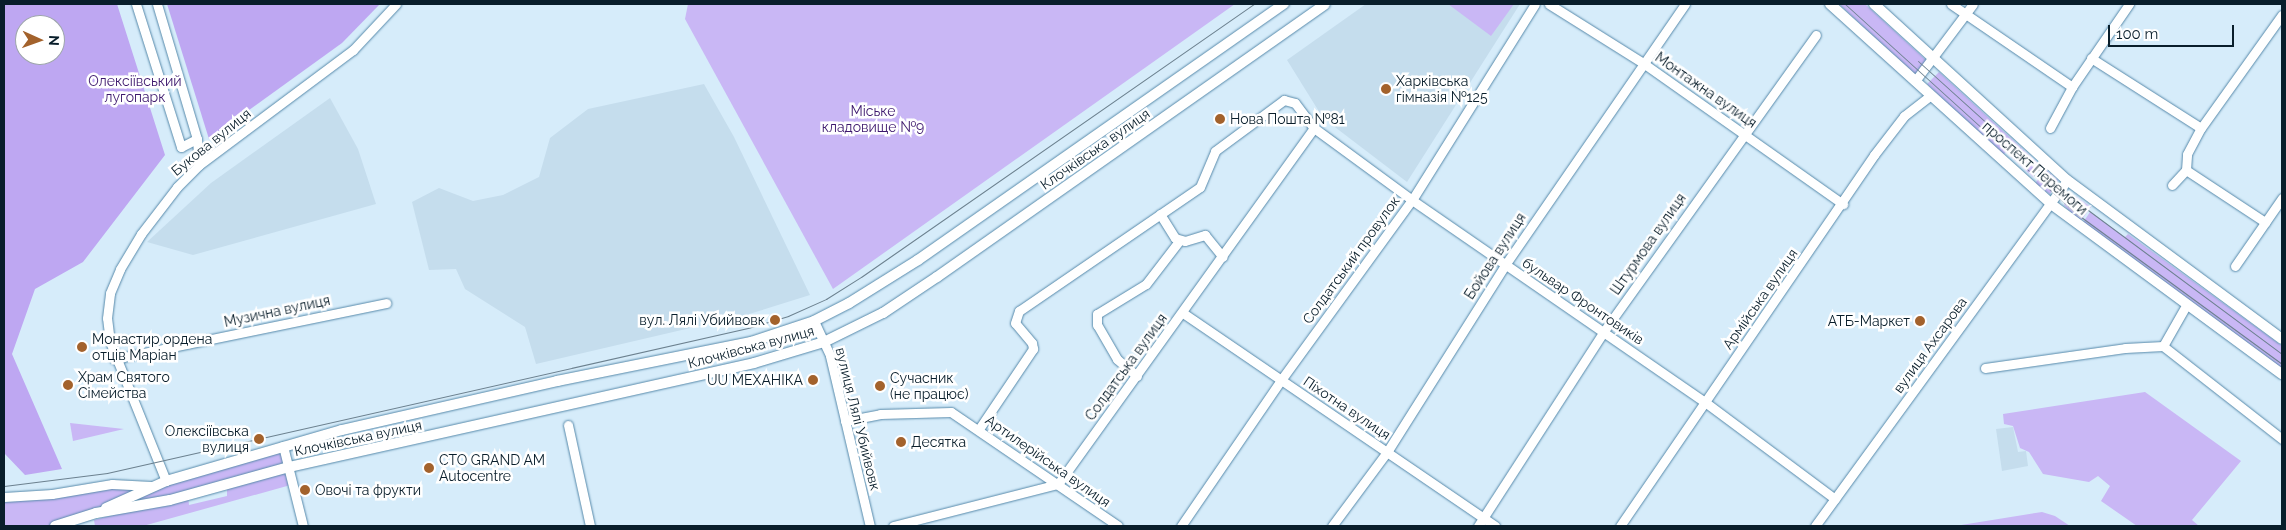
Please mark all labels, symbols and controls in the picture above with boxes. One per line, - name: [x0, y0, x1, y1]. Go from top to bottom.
- north arrow: [15, 15, 65, 65]
- scale bar: [2111, 15, 2237, 47]
- text: 100 m: [2116, 25, 2158, 43]
- text: N: [46, 35, 62, 46]
- street label: Монтажна вулиця: [1652, 49, 1760, 131]
- park label: Олексіївський лугопарк: [88, 73, 182, 105]
- place label: Харківська гімназія №125: [1396, 73, 1488, 105]
- marker: Харківська гімназія №125: [1380, 83, 1392, 95]
- park label: Міське кладовище №9: [822, 103, 924, 136]
- street label: Букова вулиця: [168, 105, 254, 179]
- street label: Клочківська вулиця: [1037, 105, 1153, 193]
- place label: Нова Пошта №81: [1230, 111, 1345, 127]
- marker: Нова Пошта №81: [1214, 113, 1226, 125]
- street label: проспект Перемоги: [1979, 118, 2091, 218]
- street label: Штурмова вулиця: [1607, 190, 1689, 298]
- street label: Солдатський провулок: [1299, 193, 1403, 327]
- street label: Бойова вулиця: [1461, 210, 1529, 302]
- street label: Армійська вулиця: [1719, 245, 1801, 353]
- street label: бульвар Фронтовиків: [1519, 254, 1647, 348]
- street label: Музична вулиця: [222, 292, 332, 330]
- street label: вулиця Ахсарова: [1890, 294, 1970, 396]
- street label: Солдатська вулиця: [1082, 310, 1170, 424]
- place label: вул. Лялі Убийвовк: [639, 312, 765, 328]
- place label: АТБ-Маркет: [1828, 313, 1910, 329]
- marker: вул. Лялі Убийвовк: [769, 314, 781, 326]
- marker: АТБ-Маркет: [1914, 315, 1926, 327]
- street label: Клочківська вулиця: [686, 322, 816, 372]
- place label: Монастир ордена отців Маріан: [92, 331, 212, 364]
- marker: Монастир ордена отців Маріан: [76, 341, 88, 353]
- street label: вулиця Лялі Убийвовк: [832, 346, 884, 492]
- place label: Храм Святого Сімейства: [78, 369, 170, 402]
- place label: Сучасник (не працює): [890, 370, 968, 402]
- place label: UU МЕХАНІКА: [707, 372, 803, 388]
- street label: Піхотна вулиця: [1300, 373, 1394, 443]
- marker: UU МЕХАНІКА: [807, 374, 819, 386]
- marker: Храм Святого Сімейства: [62, 379, 74, 391]
- marker: Сучасник (не працює): [874, 380, 886, 392]
- street label: Артилерійська вулиця: [982, 411, 1114, 511]
- street label: Клочківська вулиця: [293, 416, 423, 460]
- place label: Олексіївська вулиця: [165, 423, 249, 456]
- marker: Олексіївська вулиця: [253, 433, 265, 445]
- place label: Десятка: [911, 434, 966, 450]
- marker: Десятка: [895, 436, 907, 448]
- place label: СТО GRAND AM Autocentre: [439, 452, 546, 484]
- marker: СТО GRAND AM Autocentre: [423, 462, 435, 474]
- place label: Овочі та фрукти: [315, 482, 421, 498]
- marker: Овочі та фрукти: [299, 484, 311, 496]

